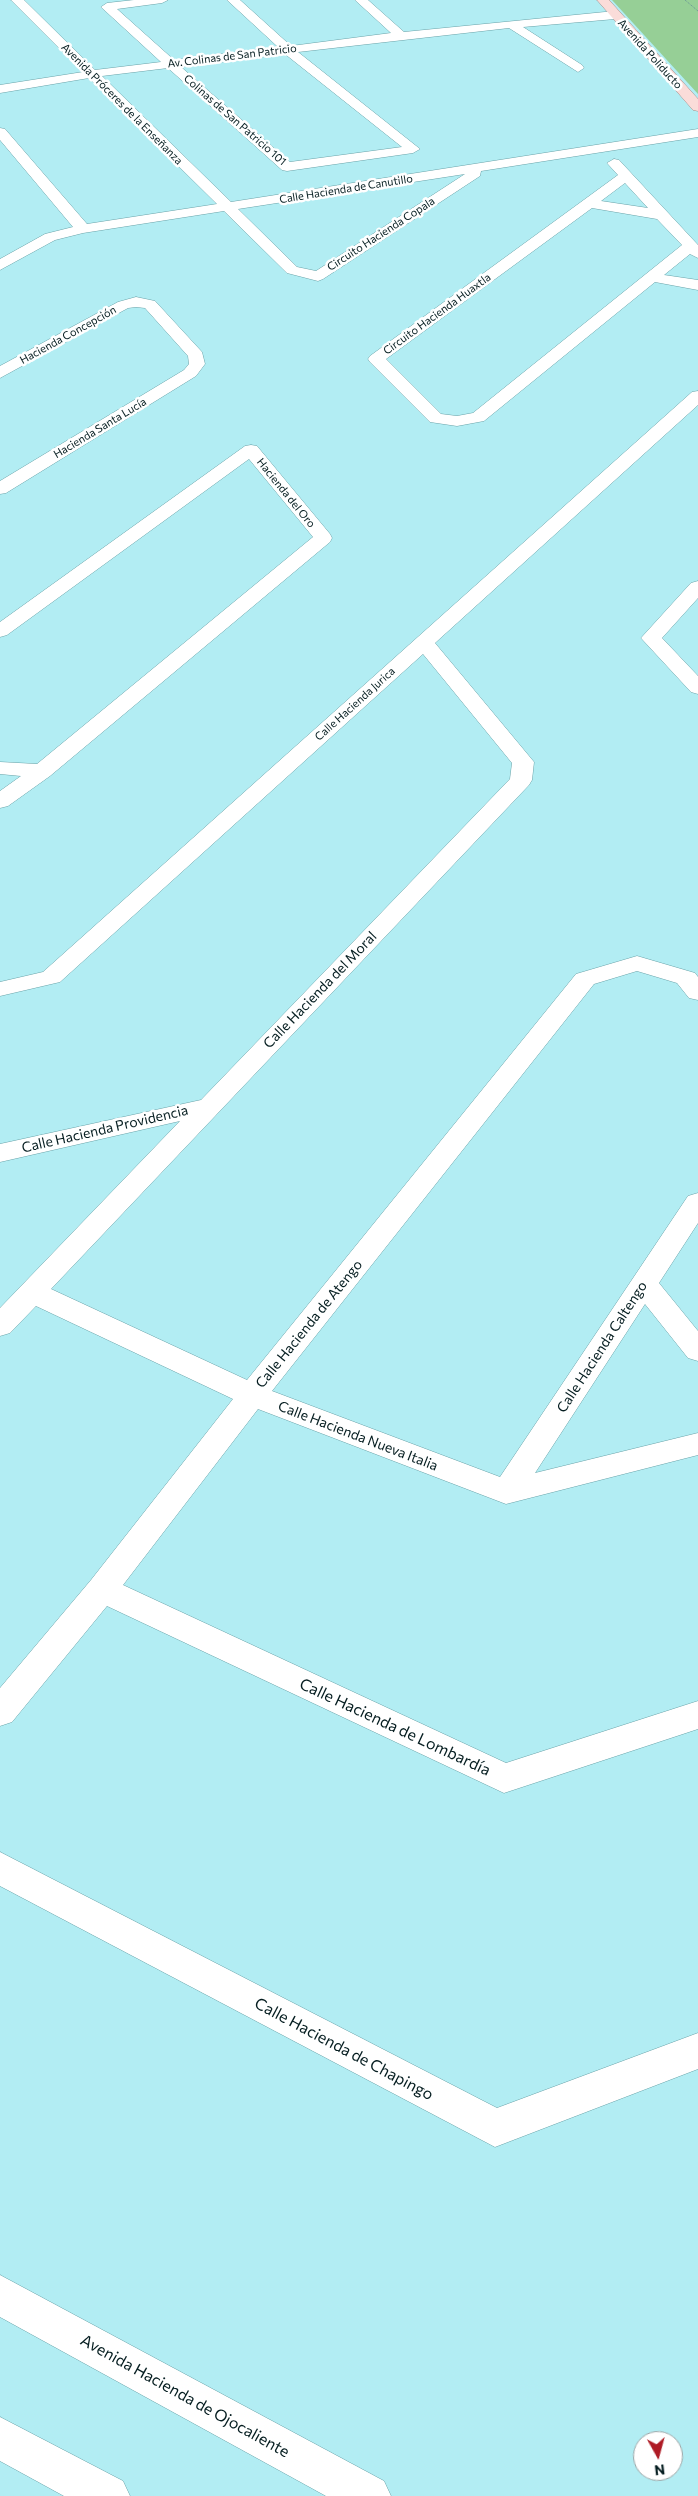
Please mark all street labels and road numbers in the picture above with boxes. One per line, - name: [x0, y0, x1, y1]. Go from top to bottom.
- street label: Avenida Poliducto: [615, 16, 685, 92]
- street label: Avenida Próceres de la Enseñanza: [59, 41, 185, 167]
- street label: Av. Colinas de San Patricio: [167, 42, 297, 70]
- street label: Colinas de San Patricio 101: [181, 72, 289, 168]
- street label: Calle Hacienda de Canutillo: [278, 172, 414, 206]
- street label: Circuito Hacienda Copala: [325, 194, 437, 274]
- street label: Circuito Hacienda Huaxtla: [381, 271, 493, 357]
- street label: Hacienda Concepción: [18, 303, 118, 367]
- street label: Hacienda Santa Lucía: [51, 395, 149, 461]
- street label: Hacienda del Oro: [254, 456, 318, 530]
- street label: Calle Hacienda Jurica: [312, 665, 398, 743]
- street label: Calle Hacienda del Moral: [260, 928, 380, 1052]
- street label: Calle Hacienda Providencia: [20, 1102, 190, 1156]
- street label: Calle Hacienda de Atengo: [252, 1257, 366, 1391]
- street label: Calle Hacienda Caltengo: [553, 1278, 651, 1416]
- street label: Calle Hacienda Nueva Italia: [276, 1398, 440, 1474]
- street label: Calle Hacienda de Lombardía: [296, 1674, 494, 1780]
- street label: Calle Hacienda de Chapingo: [251, 1994, 437, 2104]
- street label: Avenida Hacienda de Ojocaliente: [77, 2330, 293, 2462]

